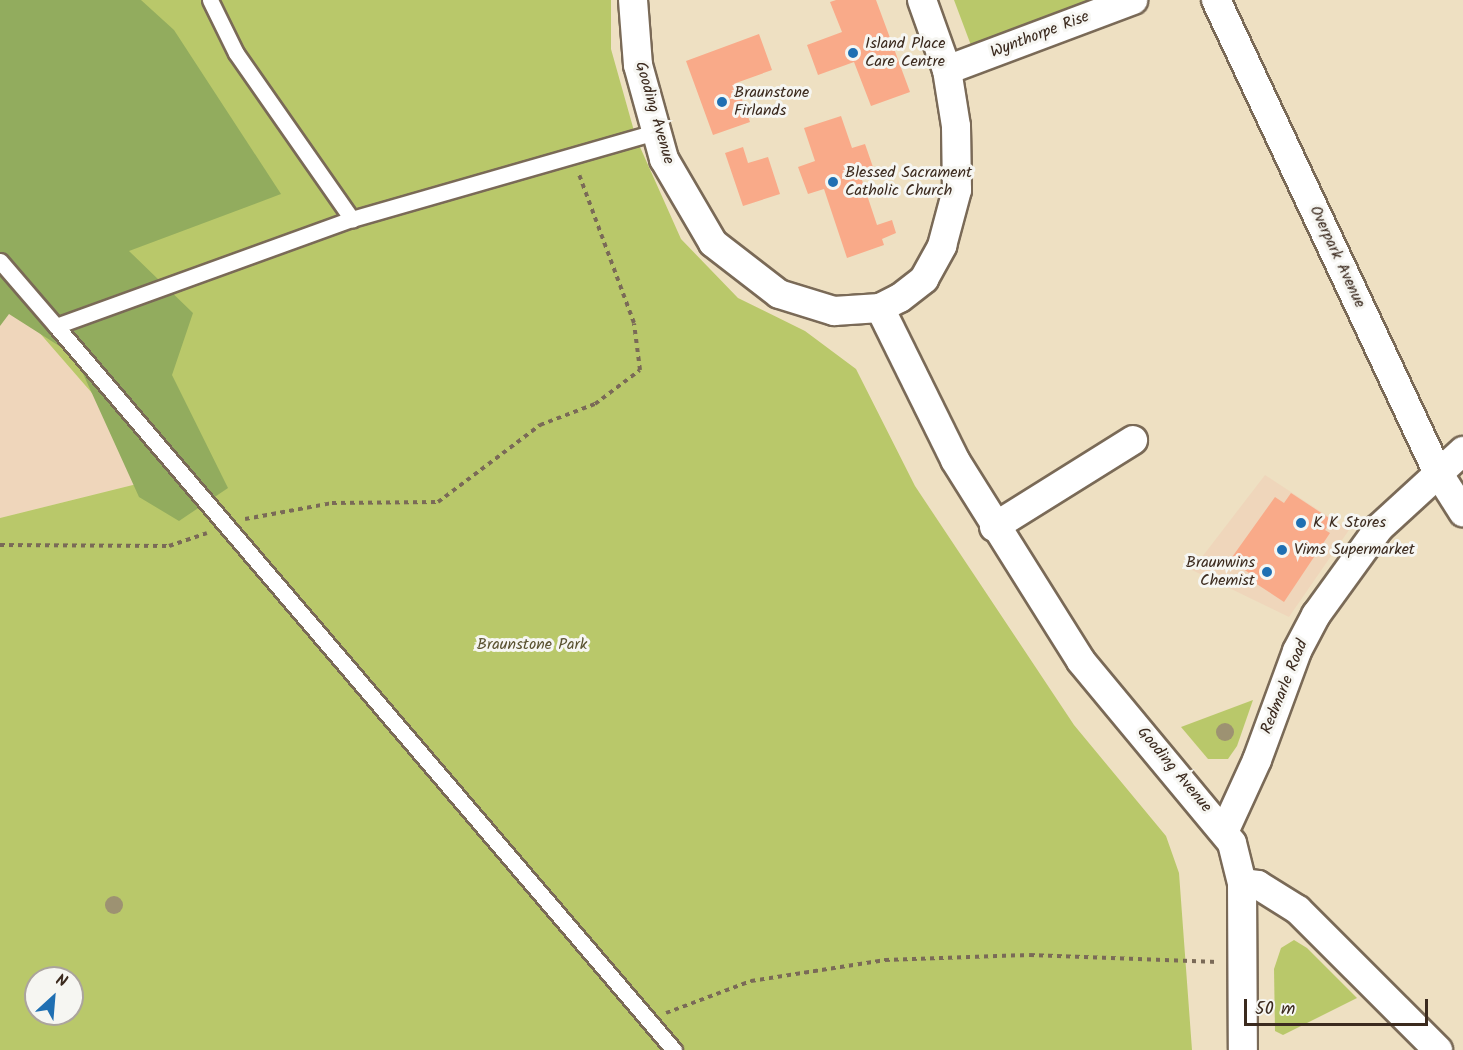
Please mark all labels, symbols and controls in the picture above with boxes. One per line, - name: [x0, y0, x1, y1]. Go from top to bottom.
- street label: Wynthorpe Rise: [988, 7, 1092, 63]
- place label: Island Place Care Centre: [865, 34, 946, 72]
- marker: Island Place Care Centre: [846, 46, 860, 60]
- street label: Gooding Avenue: [630, 60, 678, 166]
- place label: Braunstone Firlands: [734, 83, 809, 121]
- marker: Braunstone Firlands: [715, 95, 729, 109]
- place label: Blessed Sacrament Catholic Church: [845, 163, 972, 201]
- marker: Blessed Sacrament Catholic Church: [826, 175, 840, 189]
- street label: Overpark Avenue: [1305, 203, 1369, 311]
- place label: K K Stores: [1313, 513, 1386, 533]
- marker: K K Stores: [1294, 516, 1308, 530]
- place label: Vims Supermarket: [1294, 540, 1415, 560]
- marker: Vims Supermarket: [1275, 543, 1289, 557]
- place label: Braunwins Chemist: [1186, 553, 1255, 591]
- marker: Braunwins Chemist: [1260, 565, 1274, 579]
- park label: Braunstone Park: [477, 635, 587, 655]
- street label: Redmarle Road: [1257, 637, 1313, 737]
- street label: Gooding Avenue: [1133, 723, 1215, 817]
- north arrow: [24, 966, 84, 1026]
- text: N: [51, 968, 71, 995]
- scale bar: [1247, 987, 1432, 1025]
- text: 50 m: [1255, 995, 1295, 1024]

